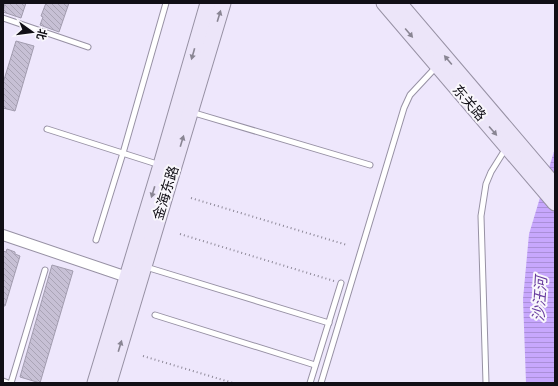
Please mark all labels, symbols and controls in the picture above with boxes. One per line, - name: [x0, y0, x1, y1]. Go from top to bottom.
- one-way arrow: [216, 10, 222, 22]
- north arrow: [12, 12, 52, 52]
- text: 北: [34, 27, 49, 41]
- one-way arrow: [405, 27, 414, 38]
- one-way arrow: [190, 48, 196, 60]
- one-way arrow: [443, 55, 452, 65]
- street label: 东关路: [449, 82, 489, 124]
- one-way arrow: [489, 126, 498, 137]
- one-way arrow: [179, 135, 185, 147]
- street label: 金海东路: [150, 164, 182, 222]
- one-way arrow: [150, 186, 156, 198]
- water label: 沙汪河: [529, 273, 551, 322]
- one-way arrow: [117, 339, 123, 351]

